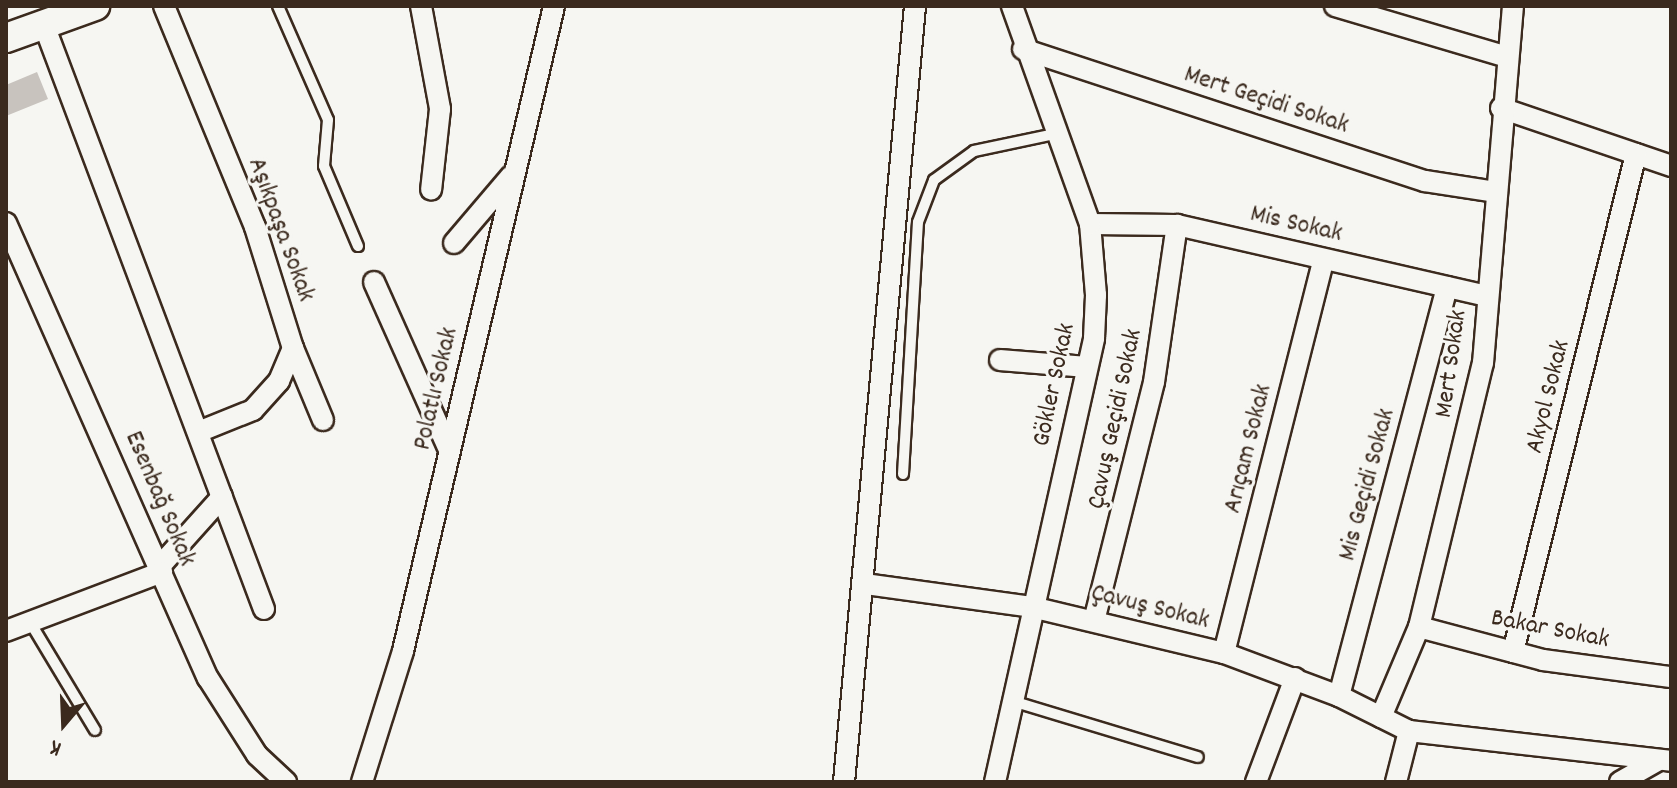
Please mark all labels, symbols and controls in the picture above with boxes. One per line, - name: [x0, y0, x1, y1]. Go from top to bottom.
- street label: Mert Geçidi Sokak: [1180, 60, 1352, 142]
- street label: Aşıkpaşa Sokak: [240, 154, 320, 306]
- street label: Mis Sokak: [1247, 199, 1345, 251]
- street label: Mert Sokak: [1429, 308, 1475, 420]
- street label: Gökler Sokak: [1027, 321, 1083, 449]
- street label: Polatlı Sokak: [408, 325, 466, 453]
- street label: Çavuş Geçidi Sokak: [1082, 326, 1150, 512]
- street label: Akyol Sokak: [1520, 337, 1578, 457]
- street label: Arıçam Sokak: [1218, 381, 1280, 517]
- street label: Mis Geçidi Sokak: [1333, 406, 1403, 564]
- street label: Esenbağ Sokak: [117, 427, 201, 571]
- street label: Çavuş Sokak: [1088, 578, 1212, 638]
- street label: Bakar Sokak: [1488, 603, 1612, 657]
- north arrow: [24, 684, 104, 764]
- text: K: [46, 731, 66, 763]

